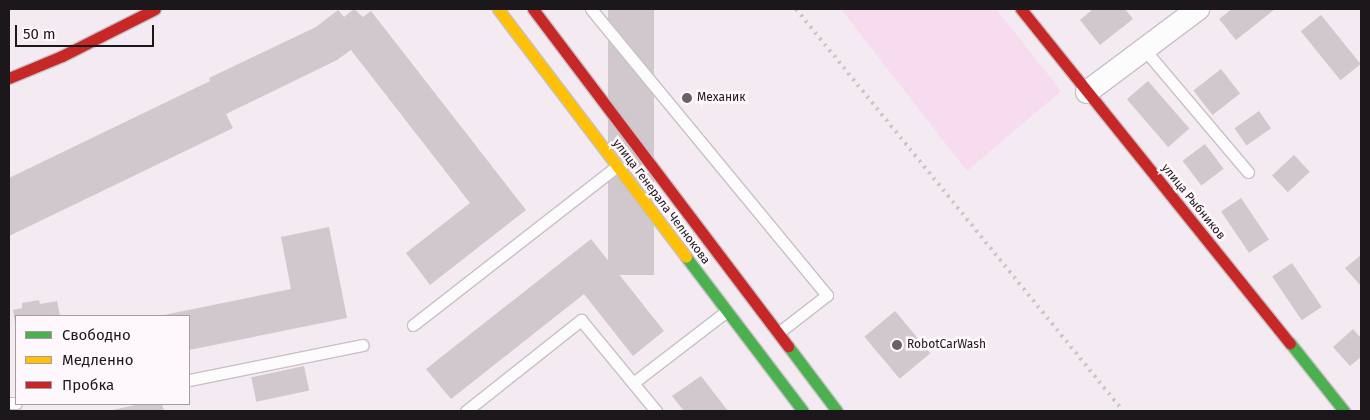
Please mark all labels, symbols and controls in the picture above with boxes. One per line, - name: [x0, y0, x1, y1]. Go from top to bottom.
- scale bar: [18, 15, 156, 47]
- text: 50 m: [23, 25, 56, 43]
- place label: Механик: [697, 91, 745, 105]
- marker: Механик: [681, 92, 693, 104]
- street label: улица Генерала Челнокова: [609, 137, 713, 267]
- street label: улица Рыбников: [1158, 161, 1228, 243]
- legend: [15, 315, 190, 405]
- text: Свободно: [62, 326, 131, 344]
- place label: RobotCarWash: [907, 338, 986, 352]
- marker: RobotCarWash: [891, 339, 903, 351]
- text: Медленно: [62, 351, 134, 369]
- text: Пробка: [62, 376, 114, 394]

